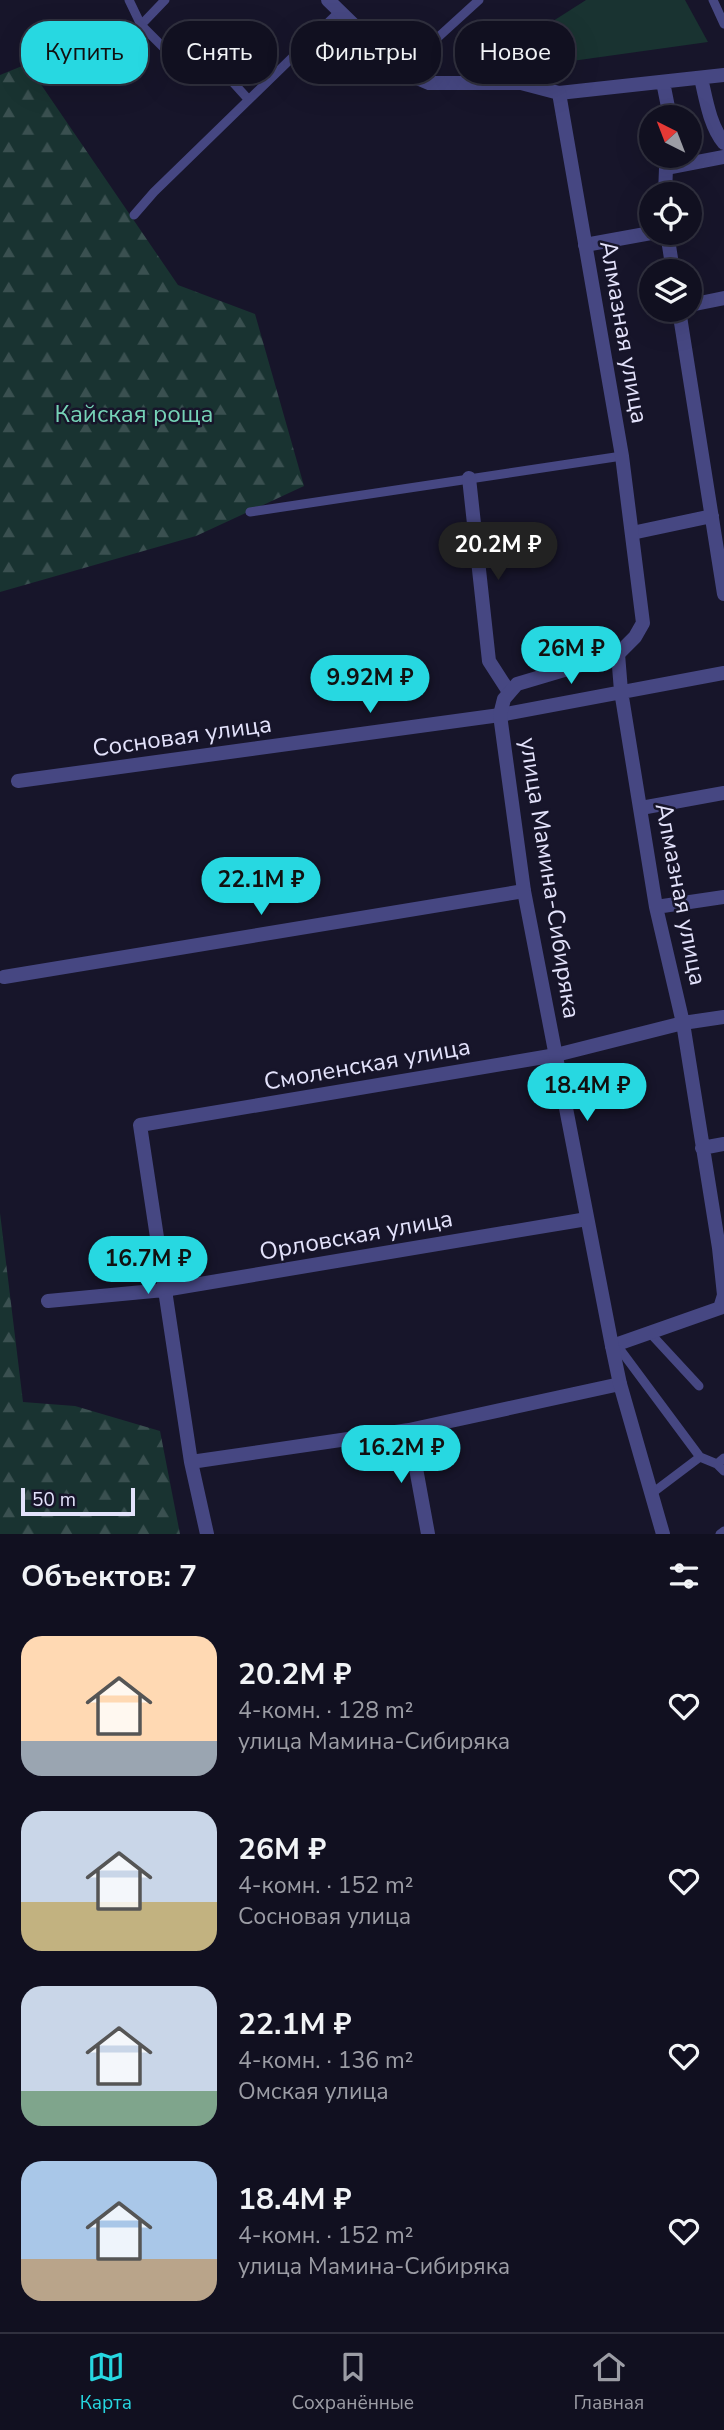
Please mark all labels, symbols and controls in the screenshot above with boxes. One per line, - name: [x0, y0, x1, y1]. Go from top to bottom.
- chip: Купить: [21, 21, 148, 84]
- chip: Снять: [162, 21, 277, 84]
- chip: Фильтры: [291, 21, 441, 84]
- chip: Новое: [455, 21, 575, 84]
- north arrow: [639, 105, 702, 168]
- map controls: [639, 105, 702, 322]
- button: locate: [639, 182, 702, 245]
- street label: Алмазная улица: [592, 238, 656, 426]
- button: layers: [639, 259, 702, 322]
- park label: Кайская роща: [55, 398, 213, 430]
- pin: 20.2M ₽: [433, 522, 563, 582]
- text: 20.2M ₽: [454, 529, 542, 560]
- pin: 26M ₽: [522, 626, 620, 686]
- text: 26M ₽: [537, 633, 605, 664]
- pin: 9.92M ₽: [305, 656, 435, 715]
- text: 9.92M ₽: [326, 662, 414, 693]
- street label: Сосновая улица: [90, 708, 274, 764]
- street label: улица Мамина-Сибиряка: [512, 735, 588, 1021]
- street label: Алмазная улица: [648, 800, 714, 988]
- pin: 22.1M ₽: [196, 858, 326, 917]
- text: 22.1M ₽: [217, 864, 305, 895]
- street label: Смоленская улица: [261, 1030, 473, 1098]
- pin: 18.4M ₽: [522, 1064, 652, 1123]
- text: 18.4M ₽: [543, 1070, 631, 1101]
- street label: Орловская улица: [257, 1202, 455, 1268]
- pin: 16.7M ₽: [83, 1236, 213, 1296]
- text: 16.7M ₽: [104, 1243, 192, 1274]
- pin: 16.2M ₽: [336, 1426, 466, 1485]
- text: 16.2M ₽: [357, 1432, 445, 1463]
- scale bar: [21, 1485, 135, 1517]
- text: 50 m: [32, 1487, 76, 1513]
- text: Объектов: 7: [21, 1556, 197, 1597]
- icon: filters: [665, 1557, 703, 1595]
- text: 20.2M ₽: [238, 1654, 352, 1695]
- icon: home: [77, 1664, 161, 1748]
- icon: heart: [665, 1687, 703, 1725]
- text: 4-комн. · 128 m²: [238, 1695, 413, 1726]
- text: улица Мамина-Сибиряка: [238, 1726, 510, 1757]
- text: 26M ₽: [238, 1829, 326, 1870]
- icon: home: [77, 1839, 161, 1923]
- icon: heart: [665, 1862, 703, 1900]
- text: 4-комн. · 152 m²: [238, 1870, 413, 1901]
- text: Сосновая улица: [238, 1901, 411, 1932]
- text: 22.1M ₽: [238, 2004, 352, 2045]
- icon: home: [77, 2014, 161, 2098]
- icon: heart: [665, 2037, 703, 2075]
- text: 4-комн. · 136 m²: [238, 2045, 413, 2076]
- text: Омская улица: [238, 2076, 389, 2107]
- text: 18.4M ₽: [238, 2179, 352, 2220]
- icon: home: [77, 2189, 161, 2273]
- icon: heart: [665, 2212, 703, 2250]
- text: 4-комн. · 152 m²: [238, 2220, 413, 2251]
- text: улица Мамина-Сибиряка: [238, 2251, 510, 2282]
- tab: Карта: [80, 2348, 132, 2416]
- tab: Сохранённые: [291, 2348, 414, 2416]
- tab: Главная: [574, 2348, 644, 2416]

